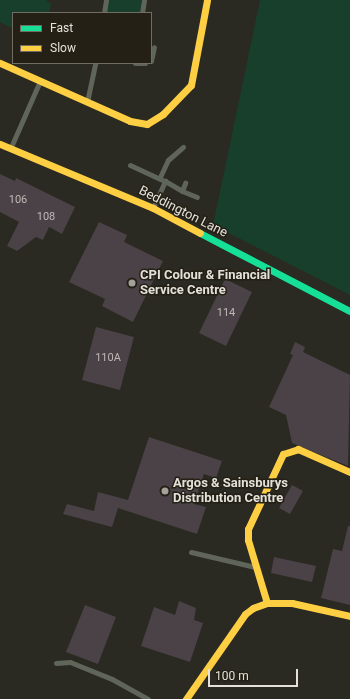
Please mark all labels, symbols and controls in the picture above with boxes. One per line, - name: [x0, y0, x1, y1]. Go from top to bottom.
- legend: [12, 12, 152, 64]
- text: Fast: [50, 21, 73, 35]
- text: Slow: [50, 41, 76, 55]
- street label: Beddington Lane: [136, 183, 230, 241]
- house number: 106: [9, 193, 27, 207]
- house number: 108: [37, 210, 55, 224]
- place label: CPI Colour & Financial Service Centre: [140, 268, 270, 299]
- marker: CPI Colour & Financial Service Centre: [127, 278, 137, 288]
- house number: 114: [217, 306, 235, 320]
- house number: 110A: [95, 351, 121, 365]
- place label: Argos & Sainsburys Distribution Centre: [173, 476, 288, 507]
- marker: Argos & Sainsburys Distribution Centre: [160, 486, 170, 496]
- scale bar: [210, 661, 300, 687]
- text: 100 m: [215, 669, 249, 683]

